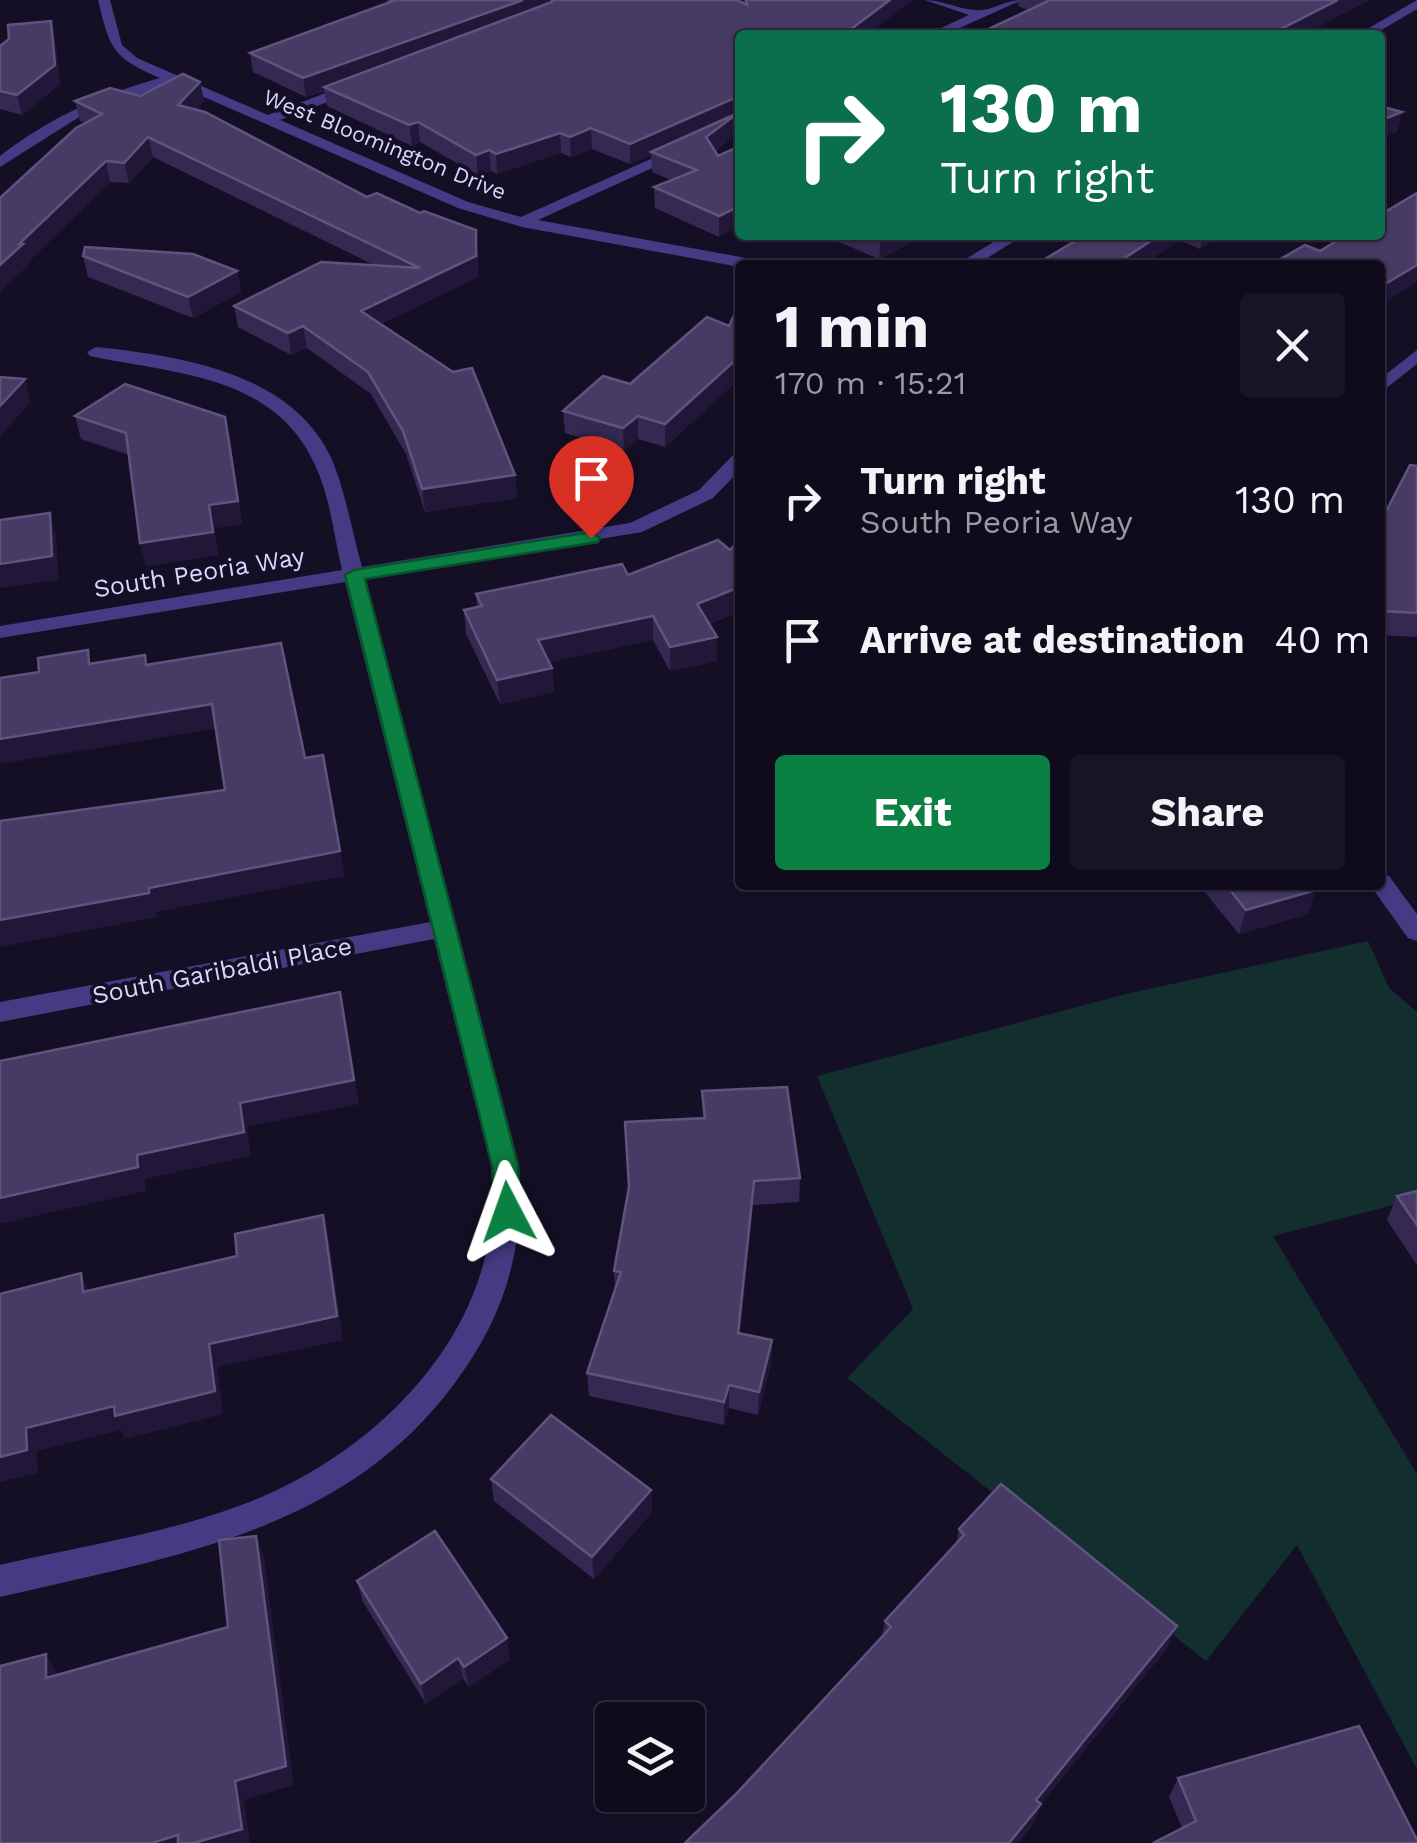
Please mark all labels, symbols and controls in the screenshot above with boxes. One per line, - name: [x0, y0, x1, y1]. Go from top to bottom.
- text: 130 m: [940, 67, 1143, 149]
- icon: right: [775, 70, 905, 200]
- street label: West Bloomington Drive: [260, 84, 510, 205]
- text: Turn right: [940, 151, 1154, 204]
- text: 1 min: [775, 291, 929, 362]
- button: close: [1240, 293, 1345, 398]
- text: 170 m · 15:21: [775, 364, 966, 402]
- pin: [549, 436, 634, 539]
- icon: arrive: [564, 451, 619, 506]
- text: Turn right: [860, 459, 1046, 503]
- icon: right: [775, 473, 830, 528]
- text: 130 m: [1235, 478, 1345, 522]
- text: South Peoria Way: [860, 503, 1133, 541]
- street label: South Peoria Way: [92, 541, 307, 603]
- icon: arrive: [775, 613, 830, 668]
- text: Arrive at destination: [860, 618, 1245, 662]
- text: 40 m: [1275, 618, 1371, 662]
- button: Exit: [775, 755, 1050, 870]
- button: Share: [1070, 755, 1345, 870]
- street label: South Garibaldi Place: [90, 931, 354, 1010]
- position arrow: [456, 1160, 560, 1264]
- map controls: [595, 1702, 705, 1812]
- button: layers: [595, 1702, 705, 1812]

